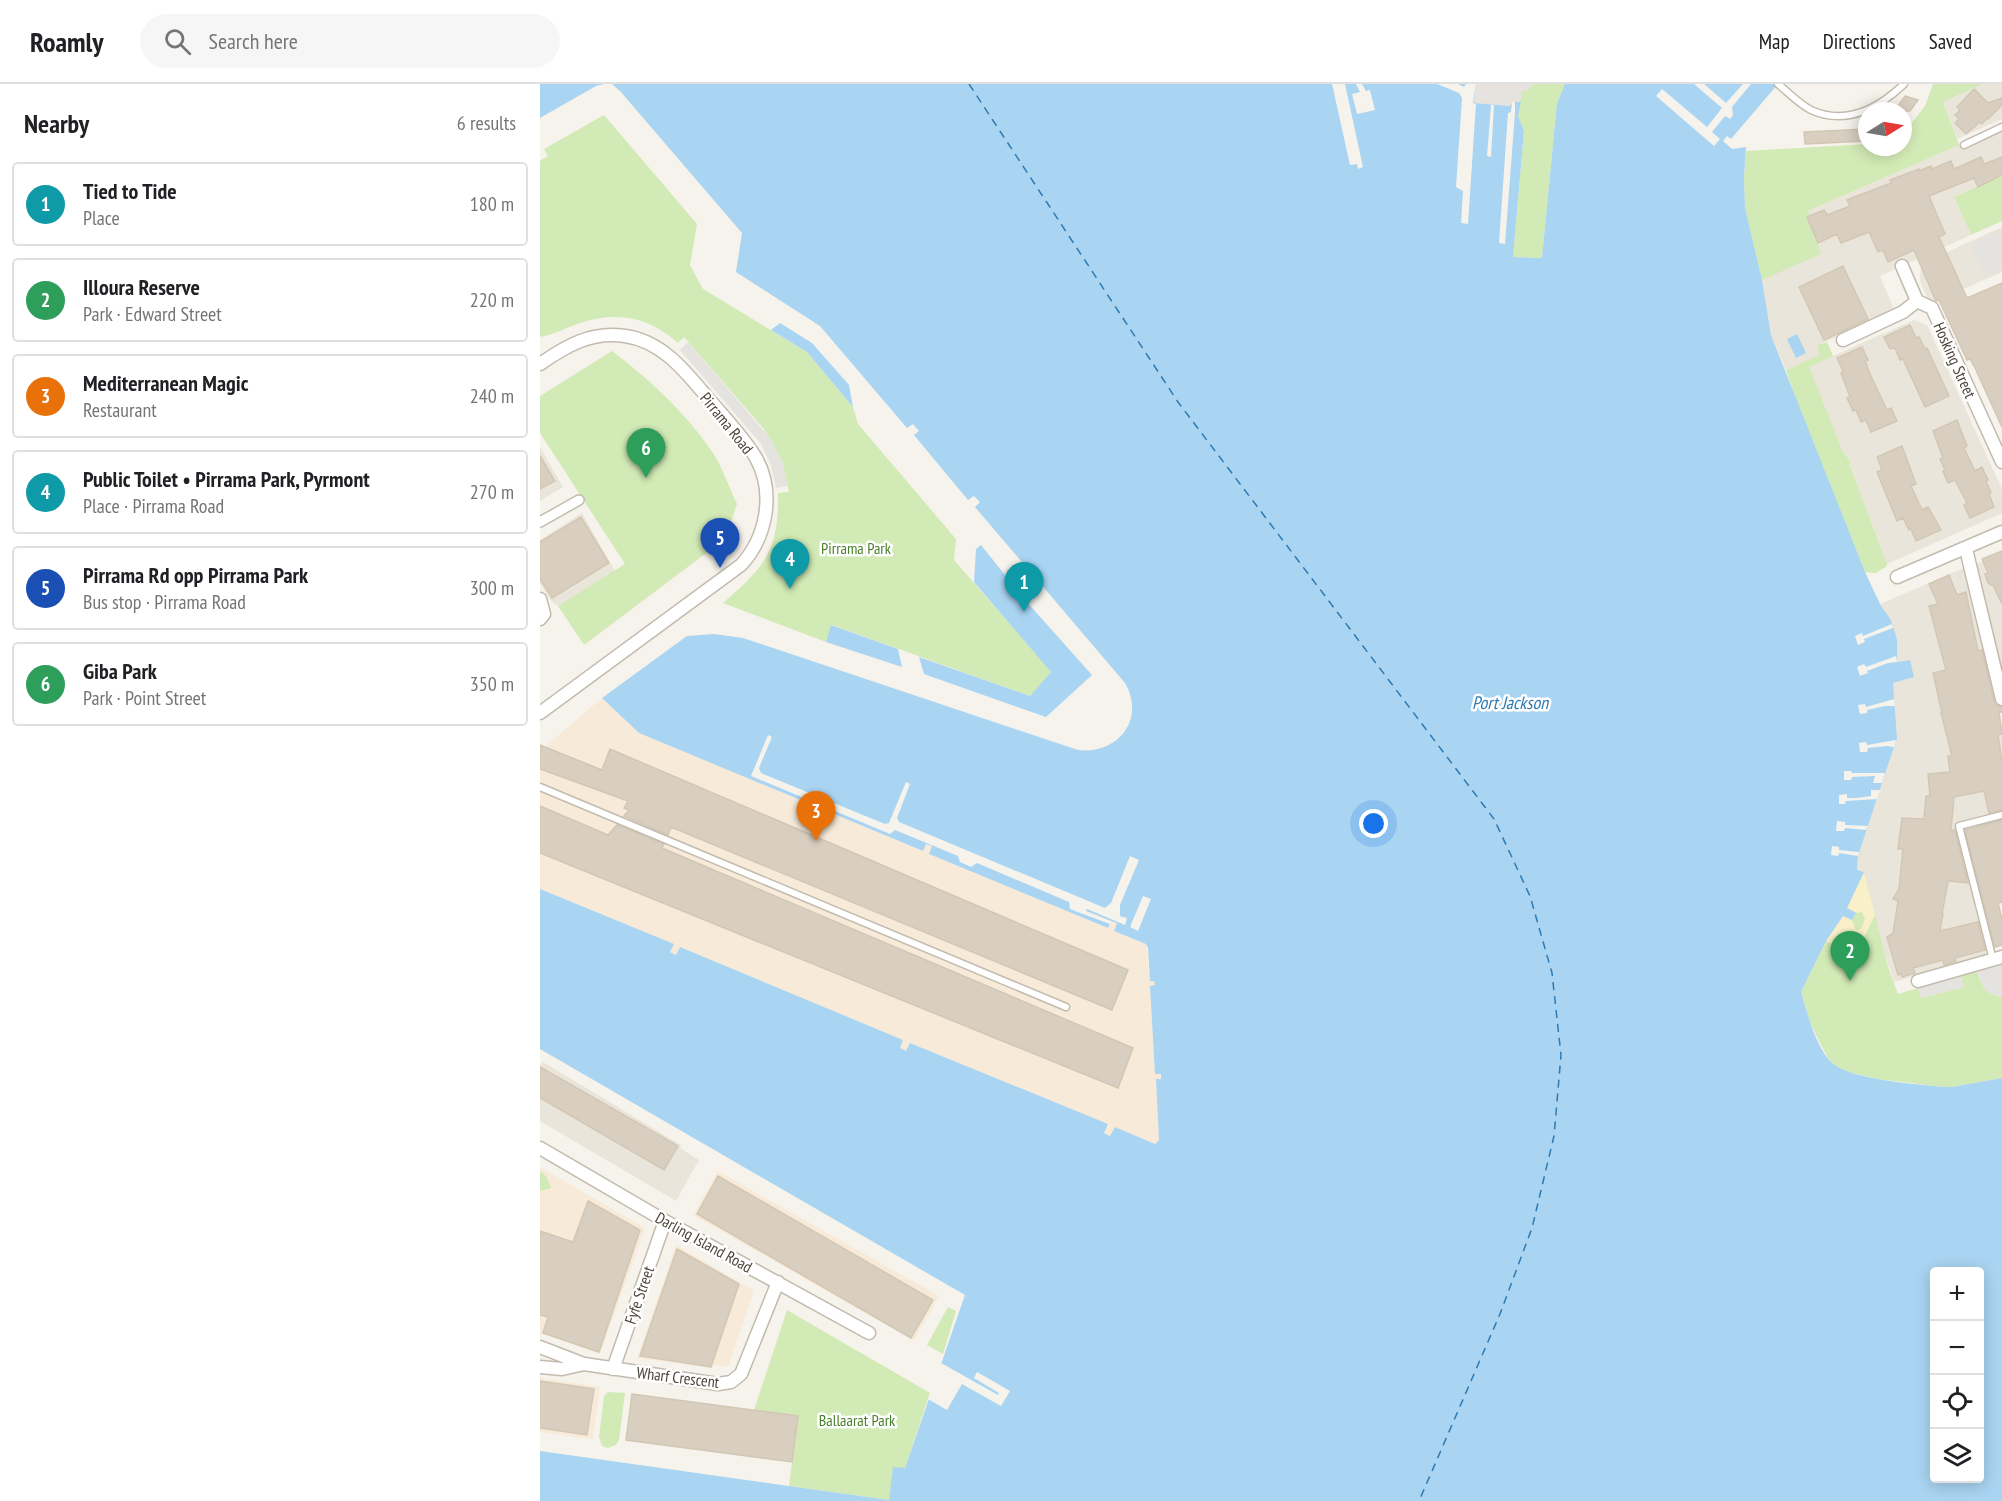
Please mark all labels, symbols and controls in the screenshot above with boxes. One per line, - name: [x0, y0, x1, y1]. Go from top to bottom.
- search box: [140, 14, 560, 68]
- text: Roamly: [30, 23, 104, 60]
- icon: search: [161, 25, 194, 58]
- text: Search here: [209, 27, 298, 55]
- text: Map: [1759, 28, 1790, 55]
- text: Directions: [1823, 28, 1896, 55]
- text: Saved: [1929, 28, 1972, 55]
- north arrow: [1858, 102, 1912, 156]
- text: Nearby: [24, 107, 89, 140]
- text: 6 results: [457, 110, 516, 136]
- text: Tied to Tide: [83, 177, 177, 205]
- text: 1: [41, 191, 50, 217]
- text: 180 m: [470, 191, 514, 217]
- text: Place: [83, 205, 120, 231]
- text: Illoura Reserve: [83, 273, 200, 301]
- text: 2: [41, 287, 50, 313]
- text: 220 m: [470, 287, 514, 313]
- text: Park · Edward Street: [83, 301, 222, 327]
- street label: Hosking Street: [1929, 319, 1981, 402]
- text: Mediterranean Magic: [83, 369, 248, 397]
- text: 3: [41, 383, 50, 409]
- text: 240 m: [470, 383, 514, 409]
- street label: Pirrama Road: [696, 388, 758, 458]
- text: Restaurant: [83, 397, 157, 423]
- pin: 6: [626, 428, 666, 478]
- text: Public Toilet • Pirrama Park, Pyrmont: [83, 465, 370, 493]
- text: 4: [41, 479, 50, 505]
- text: 270 m: [470, 479, 514, 505]
- text: Place · Pirrama Road: [83, 493, 224, 519]
- pin: 5: [700, 518, 740, 568]
- park label: Pirrama Park: [821, 538, 892, 558]
- pin: 4: [770, 540, 810, 589]
- text: Pirrama Rd opp Pirrama Park: [83, 561, 308, 589]
- pin: 1: [1004, 562, 1044, 612]
- text: 5: [41, 575, 50, 601]
- text: 300 m: [470, 575, 514, 601]
- text: Bus stop · Pirrama Road: [83, 589, 246, 615]
- text: Giba Park: [83, 657, 157, 685]
- text: 6: [41, 671, 50, 697]
- text: 350 m: [470, 671, 514, 697]
- text: Park · Point Street: [83, 685, 206, 711]
- water label: Port Jackson: [1472, 691, 1549, 714]
- pin: 3: [796, 792, 836, 841]
- your location: [1359, 809, 1388, 838]
- pin: 2: [1830, 932, 1870, 981]
- street label: Darling Island Road: [652, 1207, 756, 1277]
- street label: Fyfe Street: [620, 1263, 658, 1326]
- map controls: [1930, 1267, 1984, 1483]
- button: +: [1930, 1267, 1984, 1321]
- button: −: [1930, 1321, 1984, 1375]
- street label: Wharf Crescent: [636, 1362, 721, 1392]
- button: locate: [1930, 1375, 1984, 1429]
- park label: Ballaarat Park: [819, 1410, 896, 1430]
- button: layers: [1930, 1429, 1984, 1483]

